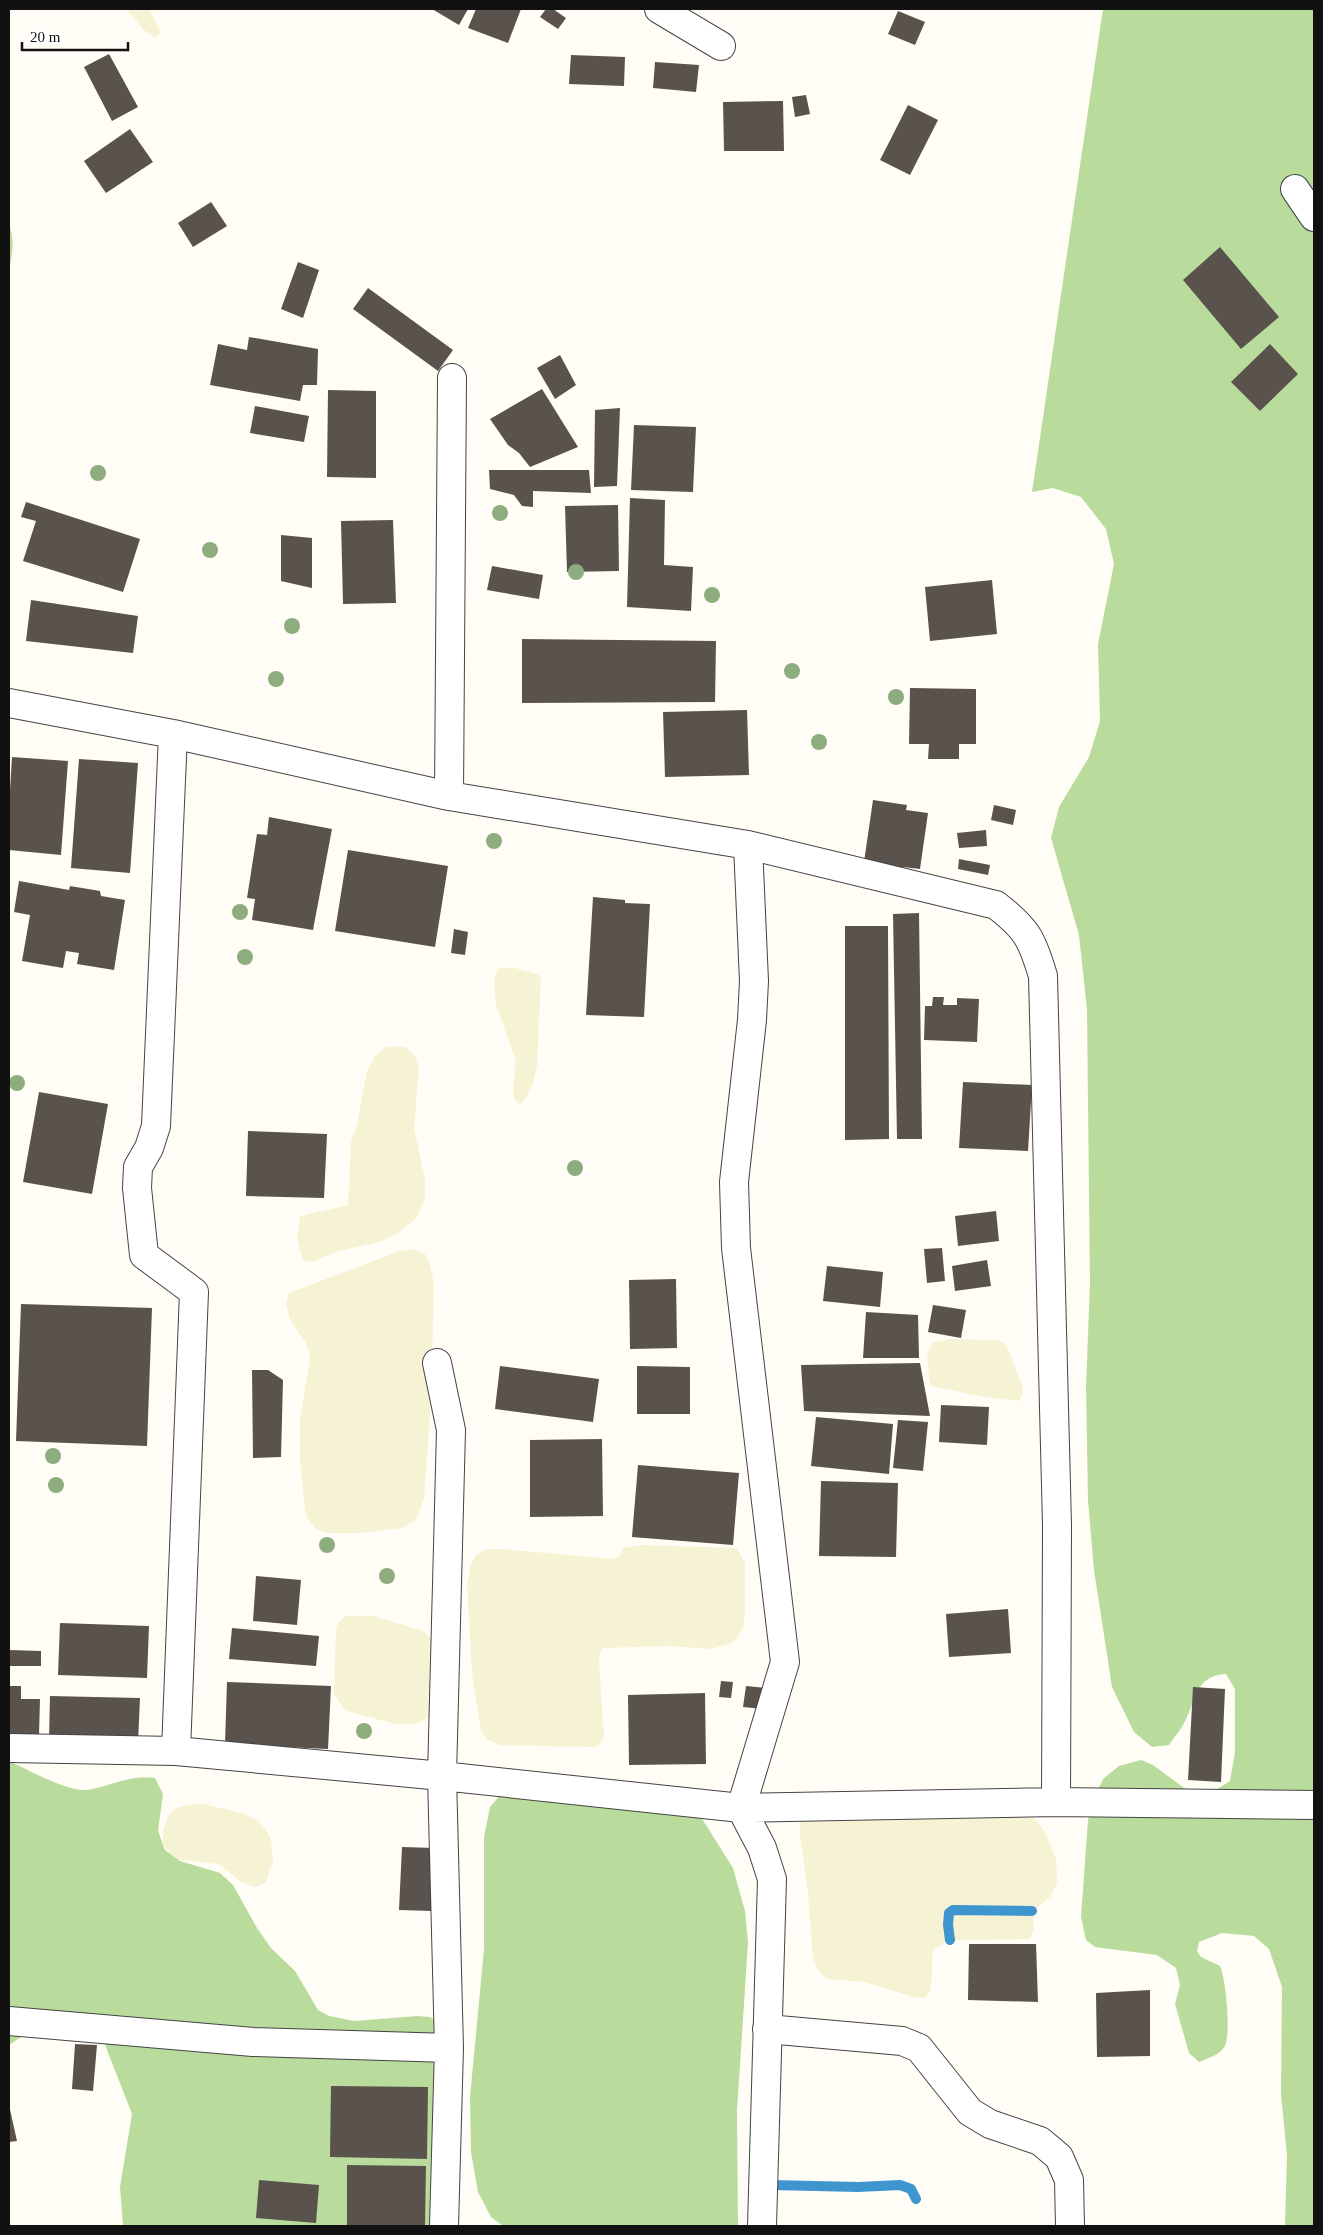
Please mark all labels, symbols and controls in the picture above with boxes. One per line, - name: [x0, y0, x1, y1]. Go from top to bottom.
- scale bar: [22, 20, 129, 52]
- text: 20 m: [30, 29, 61, 45]

